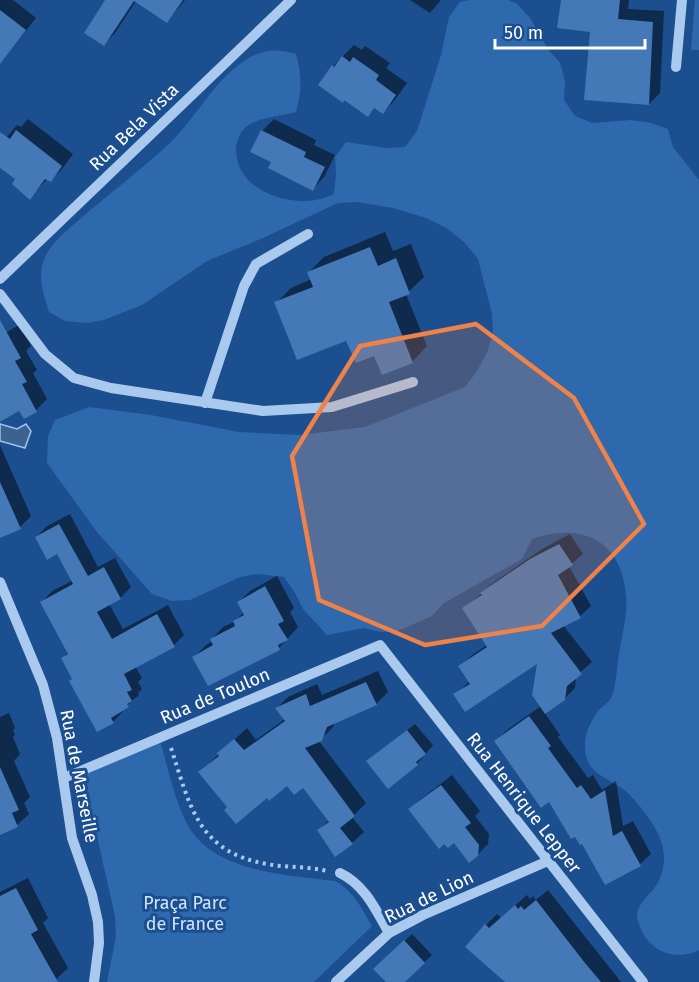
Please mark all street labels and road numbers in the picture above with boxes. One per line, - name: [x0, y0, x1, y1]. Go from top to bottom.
- street label: Rua Bela Vista: [85, 79, 183, 175]
- street label: Rua de Toulon: [157, 663, 273, 729]
- street label: Rua de Marseille: [55, 707, 103, 845]
- street label: Rua Henrique Lepper: [462, 728, 586, 878]
- street label: Rua de Lion: [381, 866, 477, 928]

